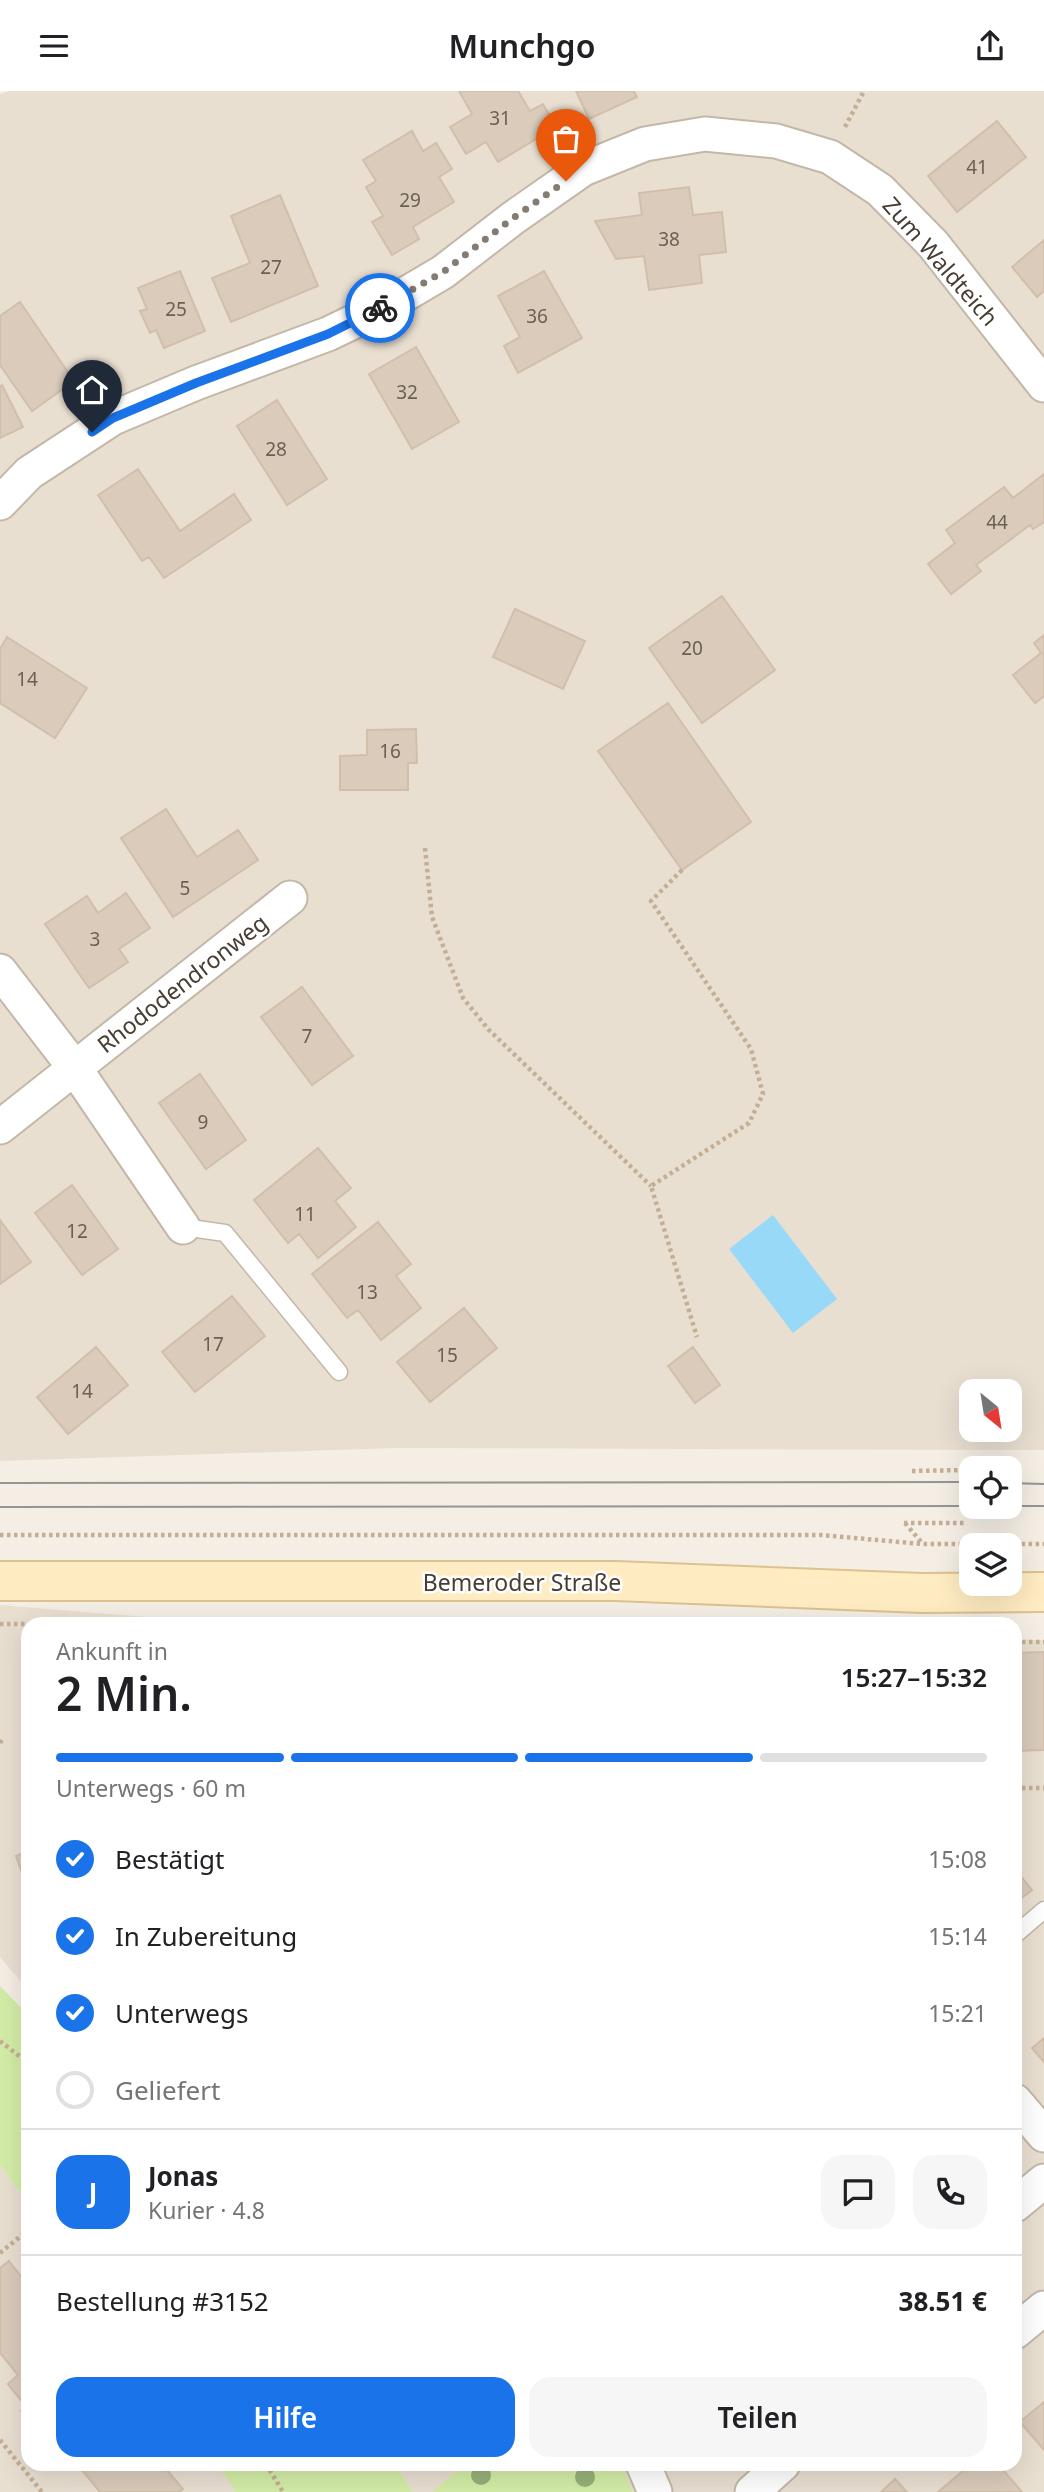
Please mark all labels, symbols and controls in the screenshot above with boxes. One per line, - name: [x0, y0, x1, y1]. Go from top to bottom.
- text: Munchgo: [449, 24, 595, 67]
- icon: menu: [35, 27, 73, 65]
- icon: share: [971, 27, 1009, 65]
- house number: 31: [489, 105, 511, 131]
- pin: [536, 109, 596, 181]
- icon: bag: [547, 120, 585, 158]
- house number: 41: [966, 154, 988, 180]
- house number: 29: [399, 187, 421, 213]
- street label: Zum Waldteich: [876, 190, 1006, 332]
- house number: 38: [658, 226, 680, 252]
- house number: 27: [260, 254, 282, 280]
- courier: [345, 273, 415, 343]
- icon: bike: [361, 289, 399, 327]
- house number: 25: [165, 296, 187, 322]
- house number: 36: [526, 303, 548, 329]
- pin: [62, 360, 122, 432]
- icon: home: [73, 371, 111, 409]
- house number: 32: [396, 379, 418, 405]
- house number: 28: [265, 436, 287, 462]
- house number: 44: [986, 509, 1008, 535]
- house number: 20: [681, 635, 703, 661]
- house number: 14: [16, 666, 38, 692]
- house number: 16: [379, 738, 401, 764]
- house number: 5: [180, 875, 190, 901]
- street label: Rhododendronweg: [90, 906, 274, 1060]
- house number: 3: [90, 926, 100, 952]
- house number: 7: [302, 1023, 312, 1049]
- house number: 9: [198, 1109, 208, 1135]
- house number: 11: [294, 1201, 316, 1227]
- house number: 12: [66, 1218, 88, 1244]
- house number: 13: [356, 1279, 378, 1305]
- house number: 17: [202, 1331, 224, 1357]
- house number: 15: [436, 1342, 458, 1368]
- house number: 14: [71, 1378, 93, 1404]
- north arrow: [959, 1379, 1022, 1442]
- map controls: [959, 1379, 1022, 1596]
- button: locate: [959, 1456, 1022, 1519]
- button: layers: [959, 1533, 1022, 1596]
- street label: Bemeroder Straße: [423, 1566, 621, 1598]
- text: Ankunft in: [56, 1635, 168, 1667]
- text: 15:27–15:32: [841, 1659, 987, 1695]
- text: 2 Min.: [56, 1662, 192, 1724]
- text: Unterwegs · 60 m: [56, 1772, 246, 1804]
- icon: check: [56, 1840, 94, 1878]
- text: Bestätigt: [115, 1841, 224, 1877]
- text: 15:08: [928, 1843, 987, 1875]
- icon: check: [56, 1917, 94, 1955]
- text: In Zubereitung: [115, 1918, 297, 1954]
- text: 15:14: [928, 1920, 987, 1952]
- icon: check: [56, 1994, 94, 2032]
- text: Unterwegs: [115, 1995, 248, 2031]
- text: 15:21: [928, 1997, 987, 2029]
- text: Geliefert: [115, 2072, 220, 2108]
- button: chat: [821, 2155, 895, 2229]
- button: phone: [913, 2155, 987, 2229]
- text: Jonas: [148, 2158, 218, 2194]
- text: J: [89, 2174, 97, 2210]
- text: Kurier · 4.8: [148, 2194, 265, 2226]
- text: Bestellung #3152: [56, 2283, 269, 2319]
- text: 38.51 €: [899, 2283, 987, 2319]
- button: Hilfe: [56, 2377, 515, 2457]
- button: Teilen: [529, 2377, 987, 2457]

